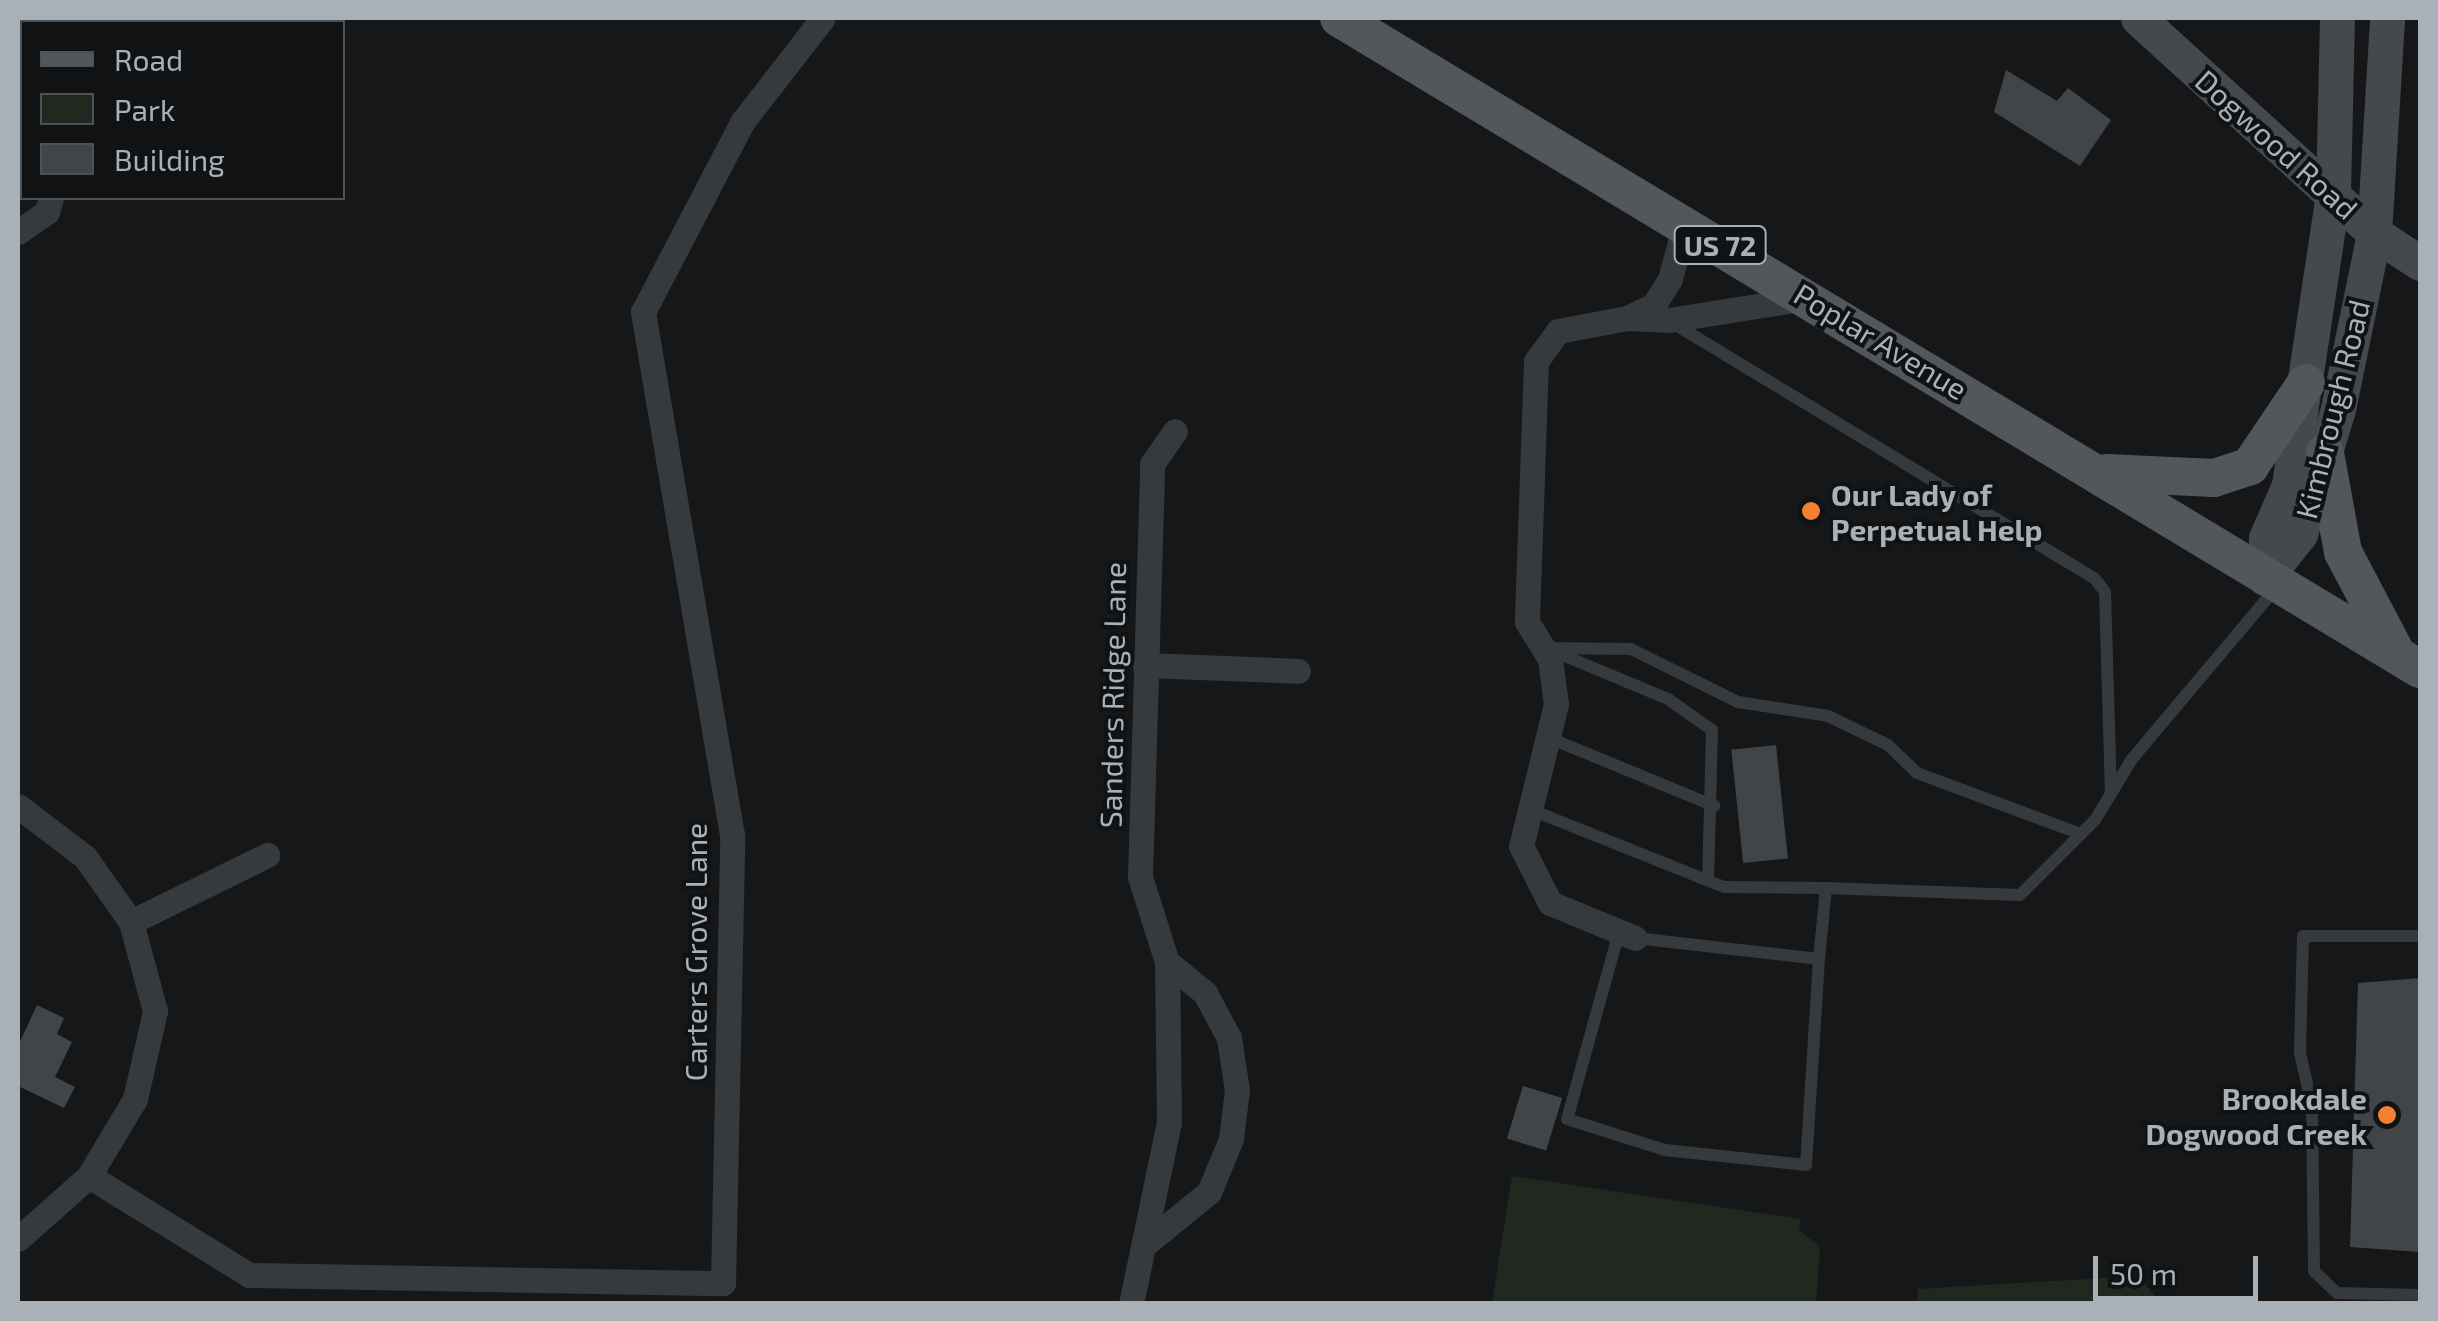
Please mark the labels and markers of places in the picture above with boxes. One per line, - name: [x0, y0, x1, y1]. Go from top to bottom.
- place label: Our Lady of Perpetual Help: [1831, 476, 2043, 546]
- marker: Our Lady of Perpetual Help: [1800, 500, 1822, 522]
- place label: Brookdale Dogwood Creek: [2145, 1080, 2367, 1150]
- marker: Brookdale Dogwood Creek: [2376, 1104, 2398, 1126]

